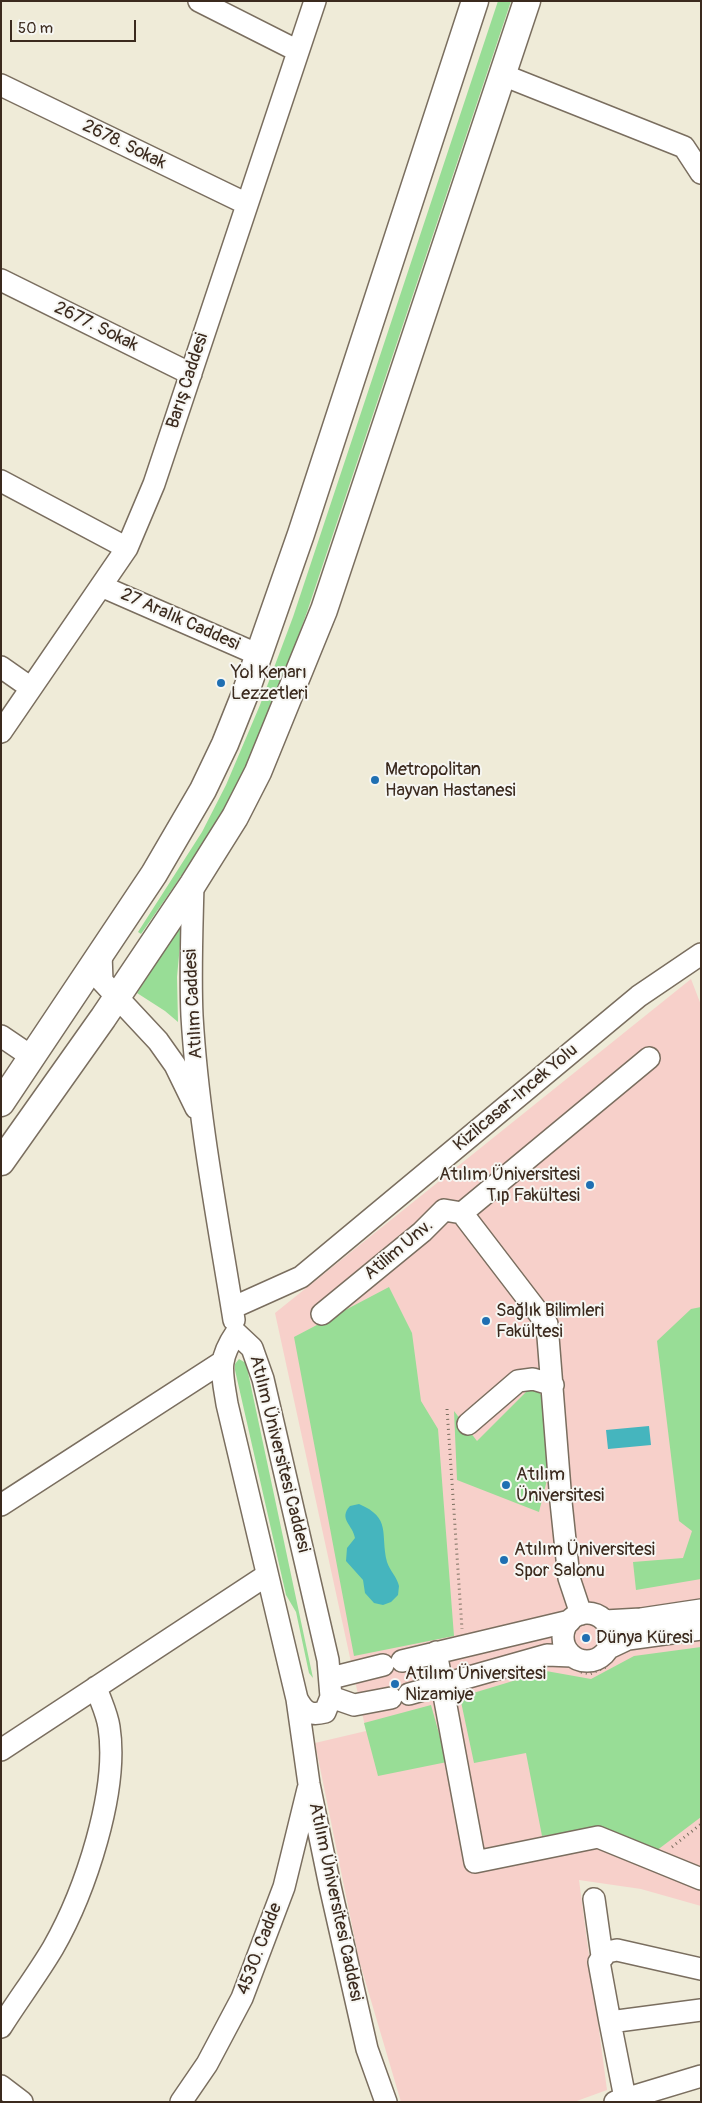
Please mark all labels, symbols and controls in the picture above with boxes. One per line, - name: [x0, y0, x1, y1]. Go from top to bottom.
- scale bar: [12, 10, 139, 42]
- text: 50 m: [18, 19, 53, 38]
- street label: 2678. Sokak: [79, 115, 169, 175]
- street label: 2677. Sokak: [50, 297, 142, 357]
- street label: Barış Caddesi: [162, 330, 214, 432]
- street label: 27 Aralık Caddesi: [117, 584, 243, 656]
- place label: Yol Kenarı Lezzetleri: [231, 662, 308, 704]
- marker: Yol Kenarı Lezzetleri: [215, 677, 227, 689]
- place label: Metropolitan Hayvan Hastanesi: [385, 759, 516, 802]
- marker: Metropolitan Hayvan Hastanesi: [369, 774, 381, 786]
- street label: Atılım Caddesi: [180, 948, 208, 1060]
- street label: Kizilcasar-Incek Yolu: [450, 1040, 582, 1156]
- place label: Atılım Üniversitesi Tıp Fakültesi: [439, 1164, 580, 1206]
- marker: Atılım Üniversitesi Tıp Fakültesi: [584, 1179, 596, 1191]
- street label: Atilim Unv.: [360, 1215, 438, 1285]
- place label: Sağlık Bilimleri Fakültesi: [496, 1300, 604, 1342]
- marker: Sağlık Bilimleri Fakültesi: [480, 1315, 492, 1327]
- street label: Atılım Üniversitesi Caddesi: [244, 1353, 314, 1555]
- place label: Atılım Üniversitesi: [516, 1464, 604, 1506]
- marker: Atılım Üniversitesi: [500, 1479, 512, 1491]
- place label: Atılım Üniversitesi Spor Salonu: [514, 1539, 655, 1582]
- marker: Atılım Üniversitesi Spor Salonu: [498, 1554, 510, 1566]
- place label: Dünya Küresi: [596, 1627, 693, 1649]
- marker: Dünya Küresi: [580, 1632, 592, 1644]
- place label: Atılım Üniversitesi Nizamiye: [405, 1663, 546, 1706]
- marker: Atılım Üniversitesi Nizamiye: [389, 1678, 401, 1690]
- street label: Atılım Üniversitesi Caddesi: [303, 1801, 367, 2003]
- street label: 4530. Cadde: [233, 1900, 287, 1998]

